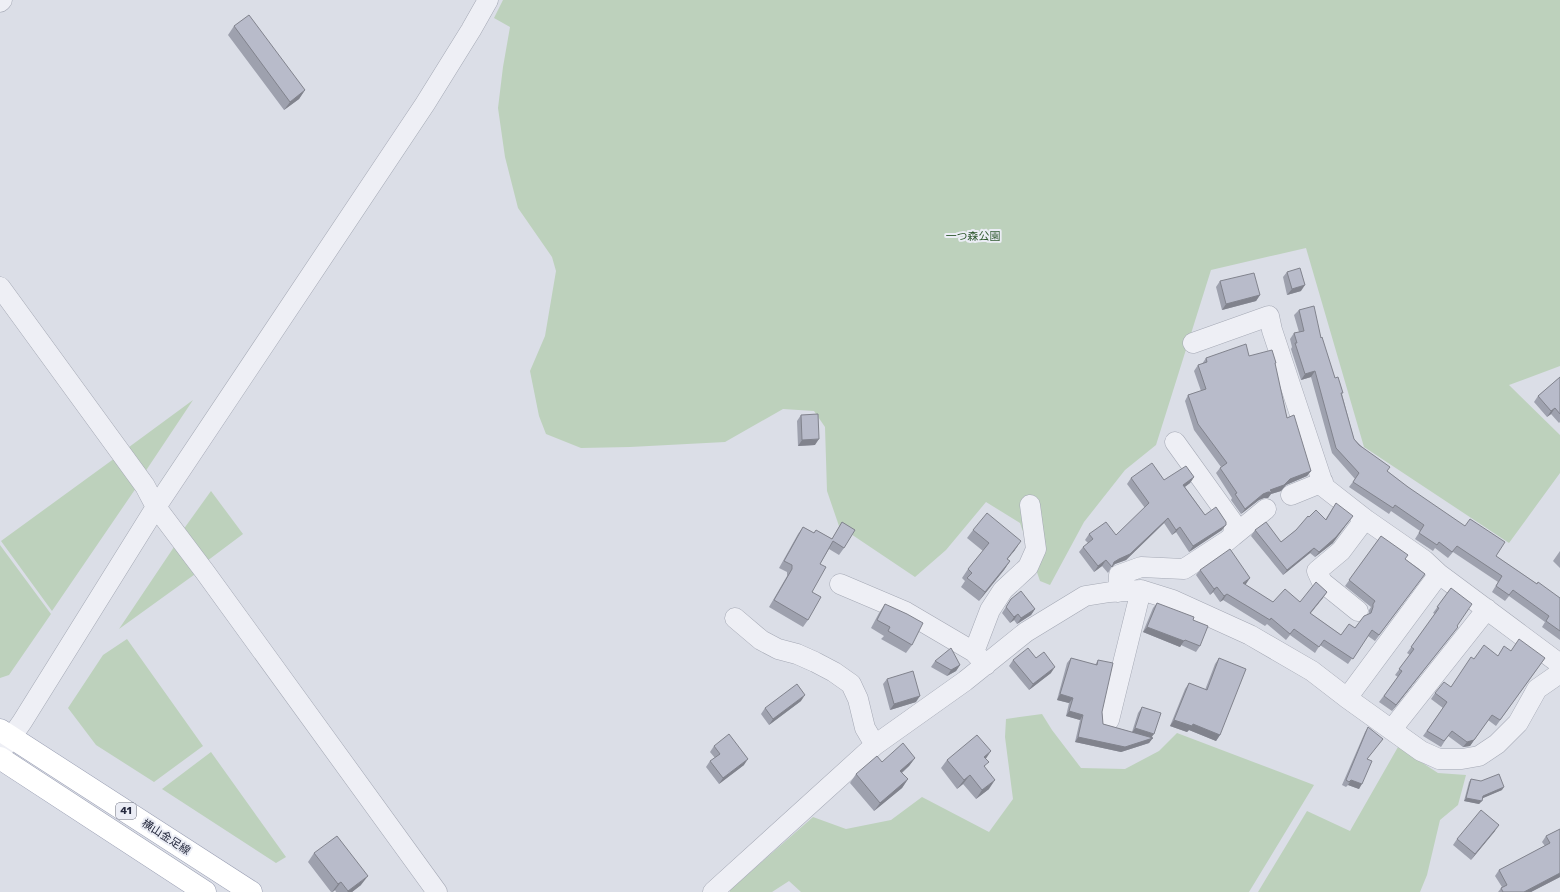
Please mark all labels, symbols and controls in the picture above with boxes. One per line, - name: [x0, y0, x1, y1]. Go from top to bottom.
- park label: 一つ森公園: [946, 230, 1001, 243]
- road number: 41: [116, 803, 136, 819]
- street label: 横山金足線: [139, 817, 193, 857]

